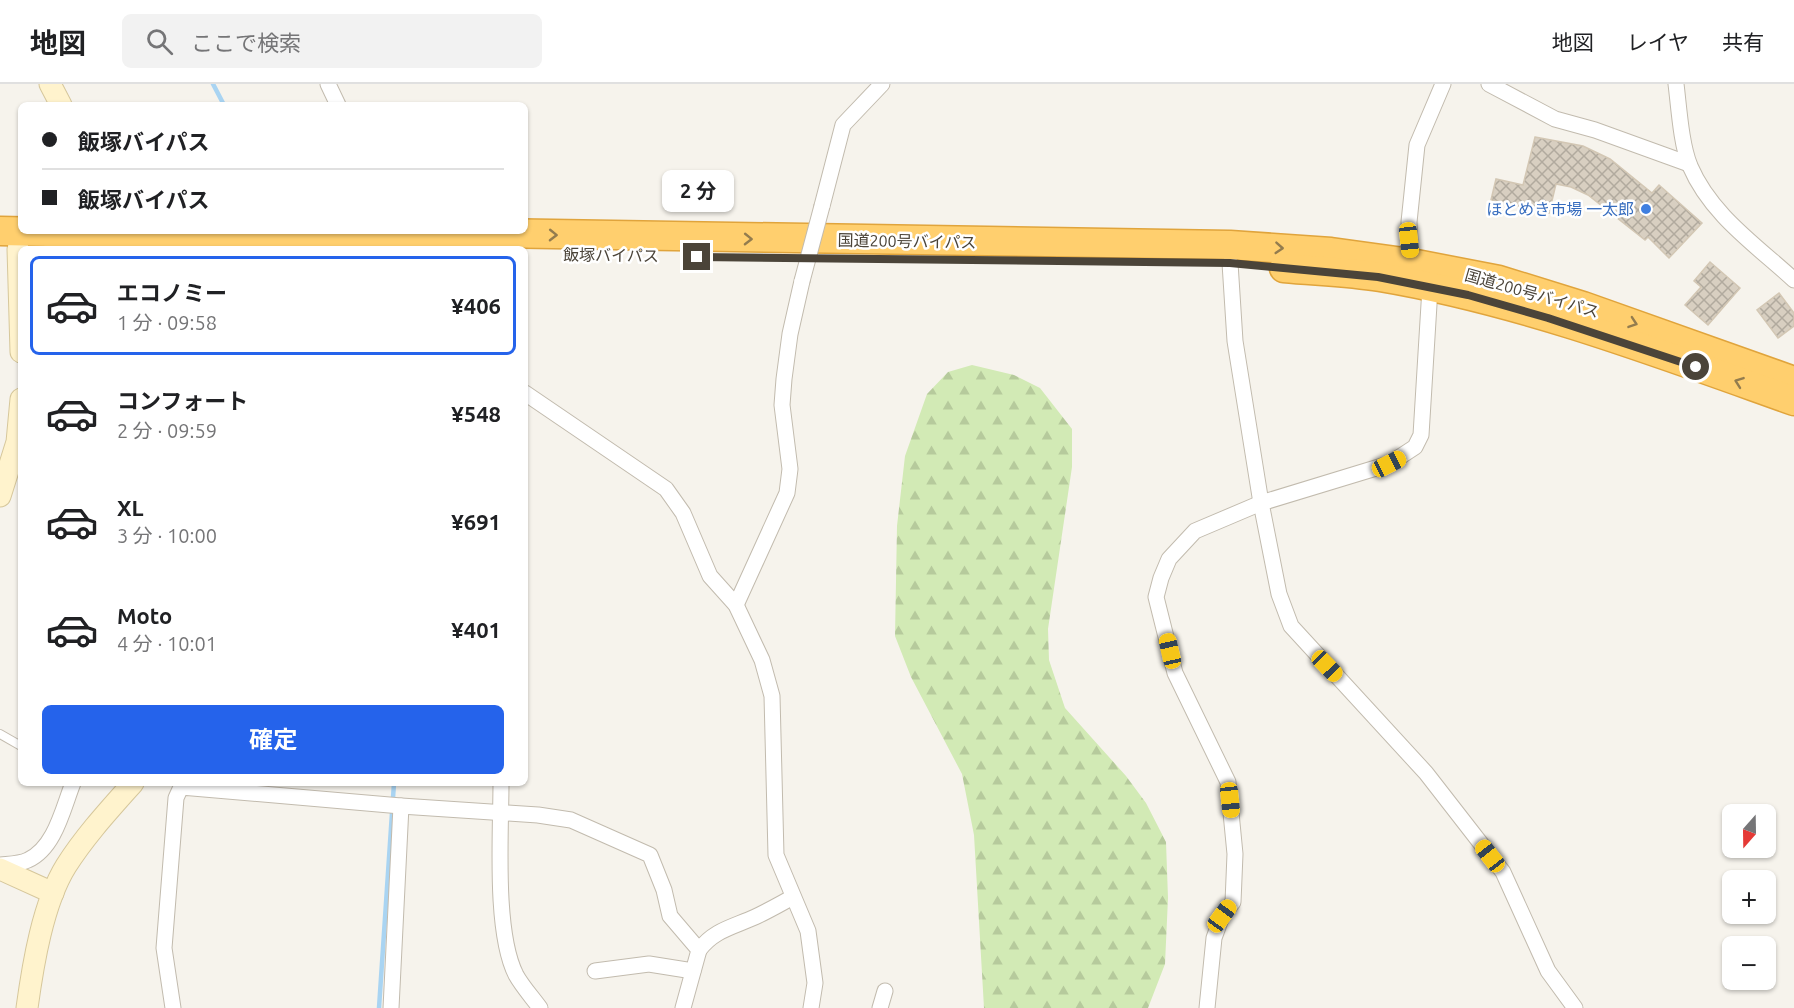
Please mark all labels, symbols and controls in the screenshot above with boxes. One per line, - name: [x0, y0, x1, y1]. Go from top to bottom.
- search box: [122, 14, 542, 68]
- icon: search: [143, 25, 176, 58]
- text: 地図: [30, 27, 86, 58]
- text: ここで検索: [191, 30, 301, 55]
- text: 地図: [1552, 30, 1594, 54]
- text: レイヤ: [1627, 30, 1689, 54]
- text: 共有: [1722, 30, 1764, 54]
- text: 飯塚バイパス: [78, 129, 210, 154]
- callout: 2 分: [661, 170, 733, 212]
- text: 2 分: [680, 179, 716, 202]
- text: 飯塚バイパス: [78, 187, 210, 212]
- place label: ほとめき市場 一太郎: [1486, 200, 1634, 218]
- marker: ほとめき市場 一太郎: [1639, 202, 1653, 216]
- car: [1398, 221, 1420, 259]
- one-way arrow: [549, 229, 558, 241]
- street label: 国道200号バイパス: [837, 231, 977, 251]
- one-way arrow: [744, 233, 753, 245]
- one-way arrow: [1274, 242, 1283, 255]
- route end: [683, 243, 710, 270]
- street label: 飯塚バイパス: [563, 245, 659, 265]
- street label: 国道200号バイパス: [1463, 265, 1601, 321]
- icon: car: [45, 279, 99, 333]
- text: エコノミー: [117, 280, 227, 305]
- text: ¥406: [451, 293, 501, 318]
- text: 1 分 · 09:58: [117, 311, 217, 334]
- one-way arrow: [1627, 316, 1638, 329]
- route start: [1682, 353, 1709, 380]
- one-way arrow: [1734, 376, 1745, 389]
- icon: car: [45, 387, 99, 441]
- text: コンフォート: [117, 388, 248, 413]
- text: ¥548: [451, 401, 501, 426]
- text: 2 分 · 09:59: [117, 419, 217, 442]
- car: [1369, 448, 1409, 480]
- icon: car: [45, 495, 99, 549]
- text: XL: [117, 495, 144, 520]
- text: ¥691: [451, 509, 501, 534]
- text: 3 分 · 10:00: [117, 524, 217, 547]
- icon: car: [45, 603, 99, 657]
- text: Moto: [117, 603, 172, 628]
- text: ¥401: [451, 617, 501, 642]
- car: [1157, 631, 1183, 671]
- text: 4 分 · 10:01: [117, 632, 217, 655]
- car: [1308, 647, 1346, 685]
- button: 確定: [42, 705, 504, 774]
- car: [1219, 781, 1241, 819]
- north arrow: [1722, 804, 1776, 858]
- map controls: [1722, 804, 1776, 990]
- car: [1472, 836, 1508, 876]
- button: +: [1722, 870, 1776, 924]
- car: [1204, 896, 1240, 936]
- button: −: [1722, 936, 1776, 990]

